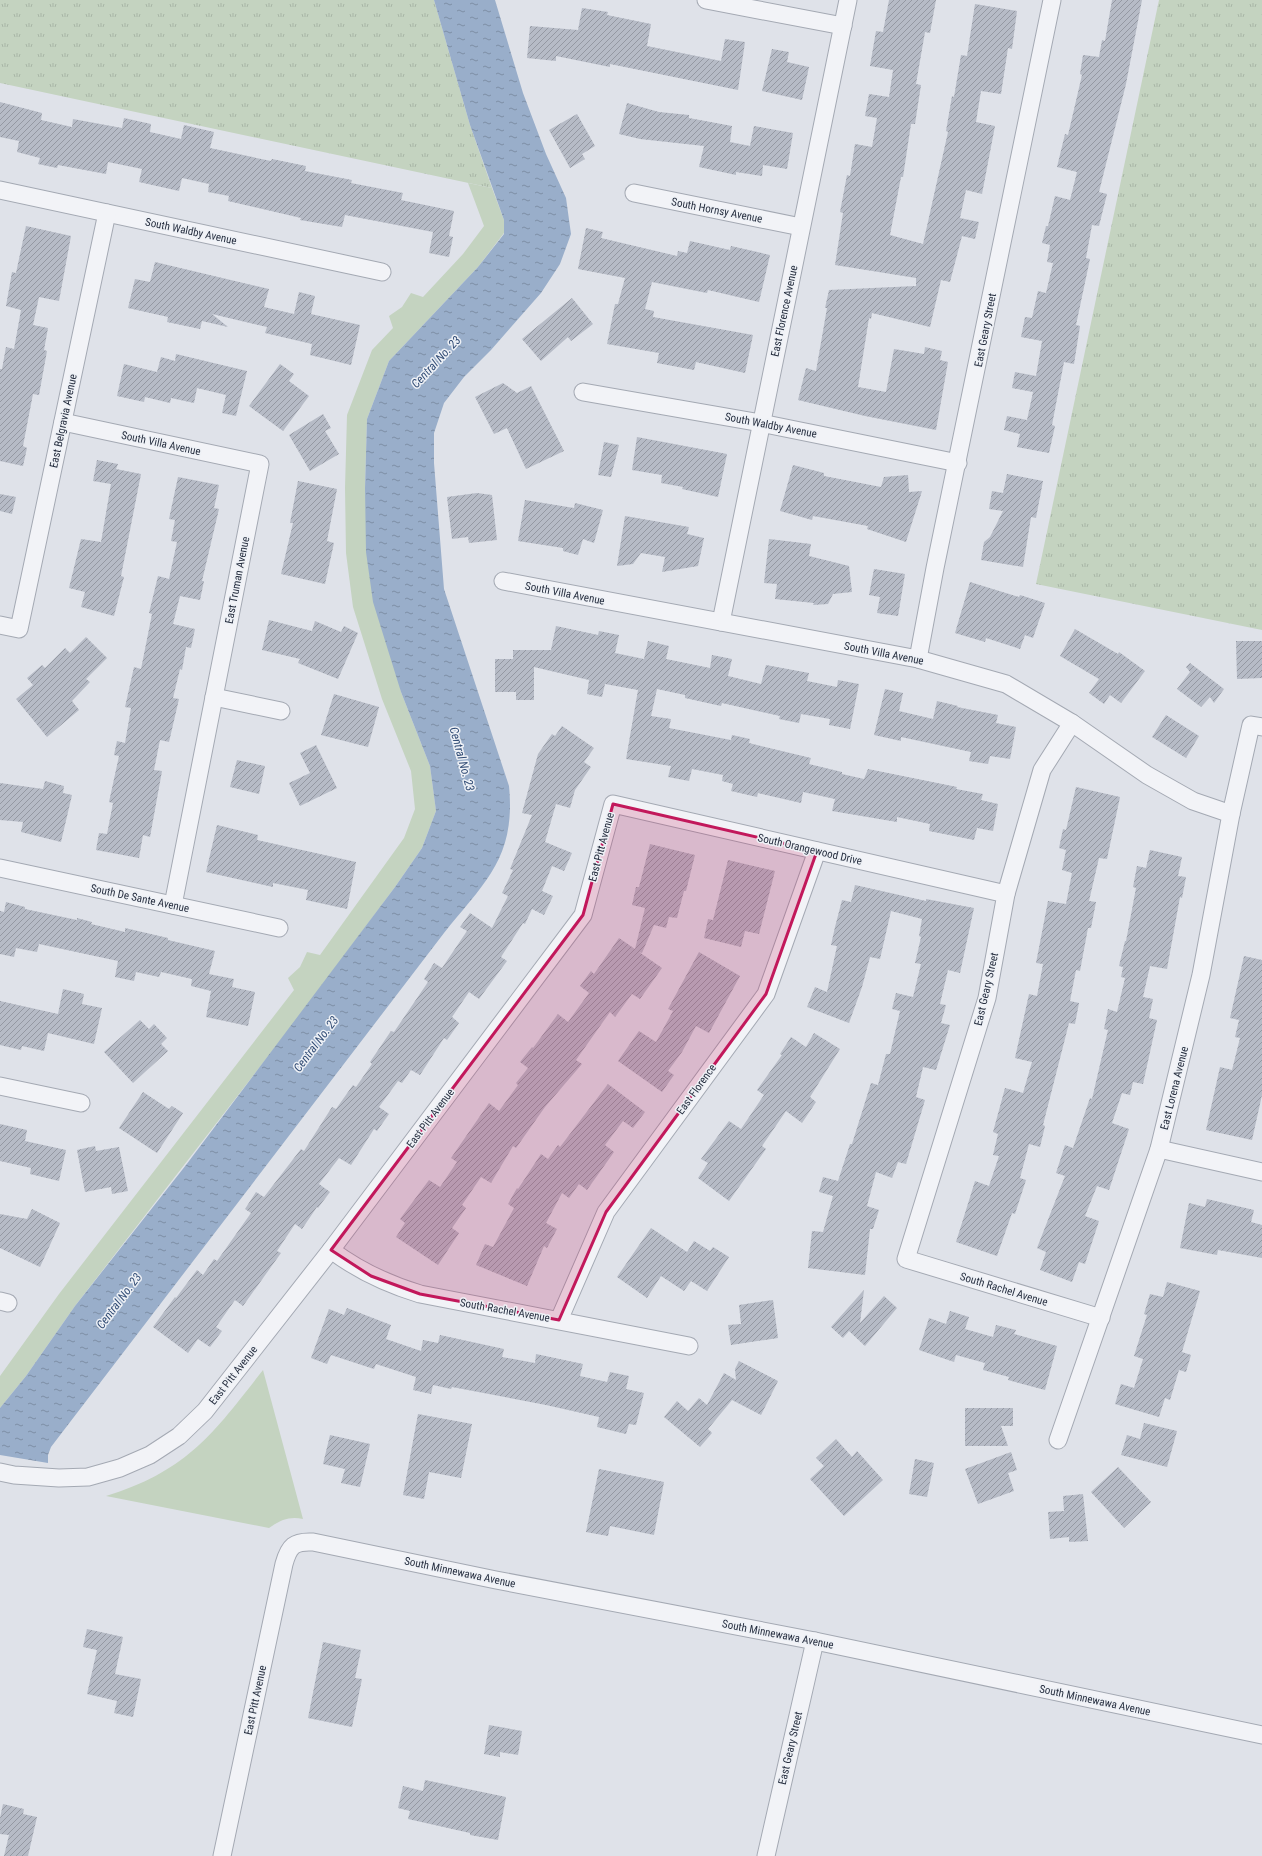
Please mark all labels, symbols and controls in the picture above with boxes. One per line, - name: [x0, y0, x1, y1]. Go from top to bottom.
- street label: South Hornsy Avenue: [670, 195, 764, 226]
- street label: South Waldby Avenue: [144, 215, 238, 248]
- street label: East Florence Avenue: [768, 264, 801, 358]
- street label: East Geary Street: [972, 292, 999, 368]
- water label: Central No. 23: [408, 333, 464, 391]
- street label: East Belgravia Avenue: [47, 373, 80, 469]
- street label: South Waldby Avenue: [724, 410, 818, 441]
- street label: South Villa Avenue: [120, 429, 202, 458]
- street label: East Truman Avenue: [223, 535, 252, 625]
- street label: South Villa Avenue: [524, 579, 606, 608]
- street label: South Villa Avenue: [843, 639, 925, 668]
- water label: Central No. 23: [447, 725, 477, 793]
- street label: East Pitt Avenue: [586, 811, 617, 883]
- street label: South Orangewood Drive: [756, 831, 863, 868]
- street label: South De Sante Avenue: [89, 882, 190, 915]
- street label: East Geary Street: [972, 951, 1001, 1027]
- water label: Central No. 23: [291, 1013, 342, 1074]
- street label: East Lorena Avenue: [1158, 1045, 1191, 1131]
- street label: East Florence: [674, 1062, 719, 1117]
- street label: East Pitt Avenue: [404, 1086, 457, 1151]
- water label: Central No. 23: [94, 1270, 145, 1331]
- street label: South Rachel Avenue: [958, 1270, 1049, 1309]
- street label: South Rachel Avenue: [459, 1296, 551, 1325]
- street label: East Pitt Avenue: [206, 1343, 260, 1407]
- street label: South Minnewawa Avenue: [403, 1554, 517, 1591]
- street label: South Minnewawa Avenue: [721, 1617, 835, 1652]
- street label: East Pitt Avenue: [242, 1664, 269, 1736]
- street label: South Minnewawa Avenue: [1038, 1682, 1152, 1719]
- street label: East Geary Street: [776, 1710, 805, 1786]

